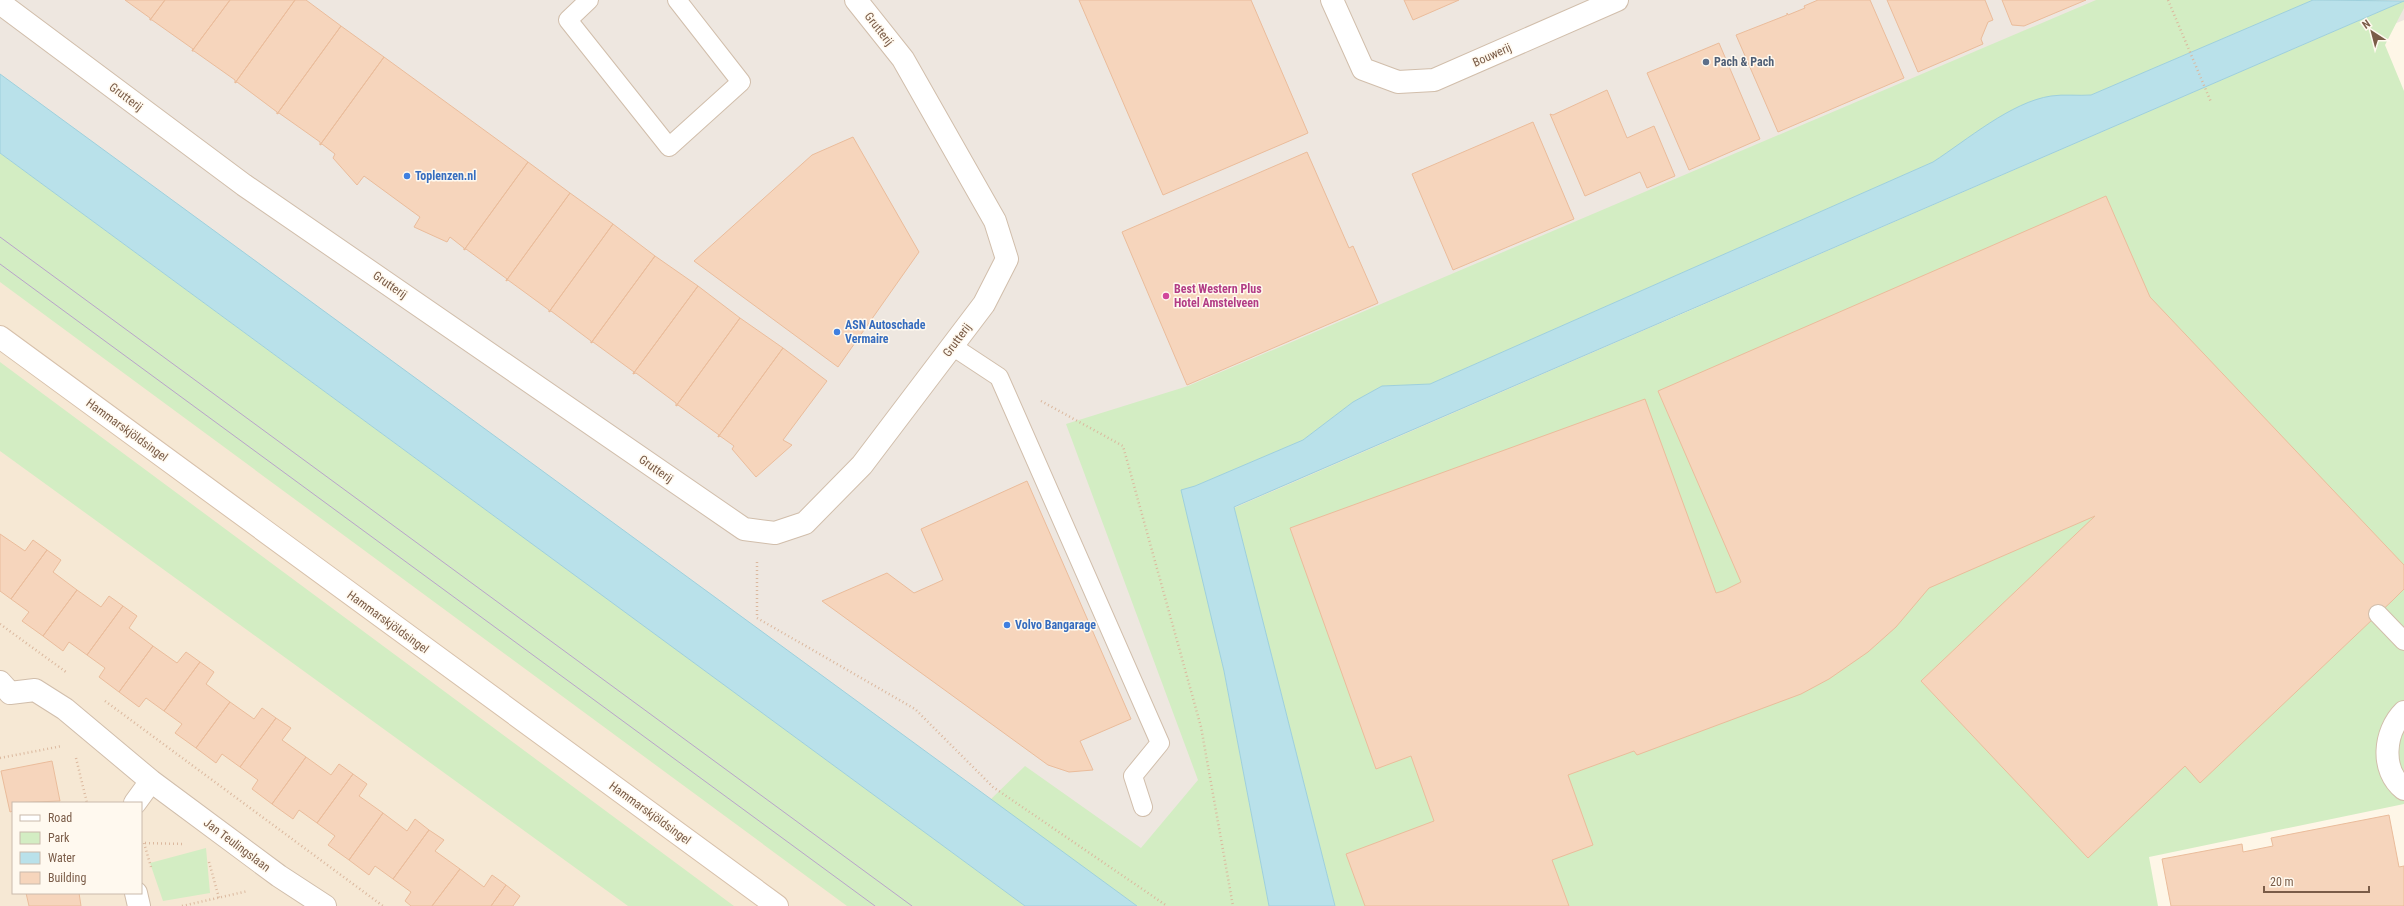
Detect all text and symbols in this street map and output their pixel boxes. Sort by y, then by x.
street label: Grutterij [862,10,896,48]
north arrow [2352,12,2392,52]
text: N [2360,17,2373,32]
street label: Bouwerij [1470,40,1514,70]
place label: Pach & Pach [1714,55,1774,69]
marker: Pach & Pach [1701,57,1711,67]
street label: Grutterij [106,80,146,114]
place label: Toplenzen.nl [415,169,476,183]
marker: Toplenzen.nl [402,171,412,181]
street label: Grutterij [370,268,410,302]
place label: Best Western Plus Hotel Amstelveen [1174,282,1262,310]
marker: Best Western Plus Hotel Amstelveen [1161,291,1171,301]
place label: ASN Autoschade Vermaire [845,318,926,346]
street label: Grutterij [940,320,974,360]
marker: ASN Autoschade Vermaire [832,327,842,337]
street label: Hammarskjöldsingel [84,396,170,464]
street label: Grutterij [636,452,676,486]
street label: Hammarskjöldsingel [345,588,431,656]
place label: Volvo Bangarage [1015,618,1096,632]
marker: Volvo Bangarage [1002,620,1012,630]
street label: Hammarskjöldsingel [607,779,693,847]
legend [12,802,142,894]
text: Road [48,811,72,825]
street label: Jan Teulingslaan [201,815,273,875]
text: Park [48,831,70,845]
text: Water [48,851,76,865]
scale bar [2264,868,2369,894]
text: Building [48,871,86,885]
text: 20 m [2270,875,2294,889]

